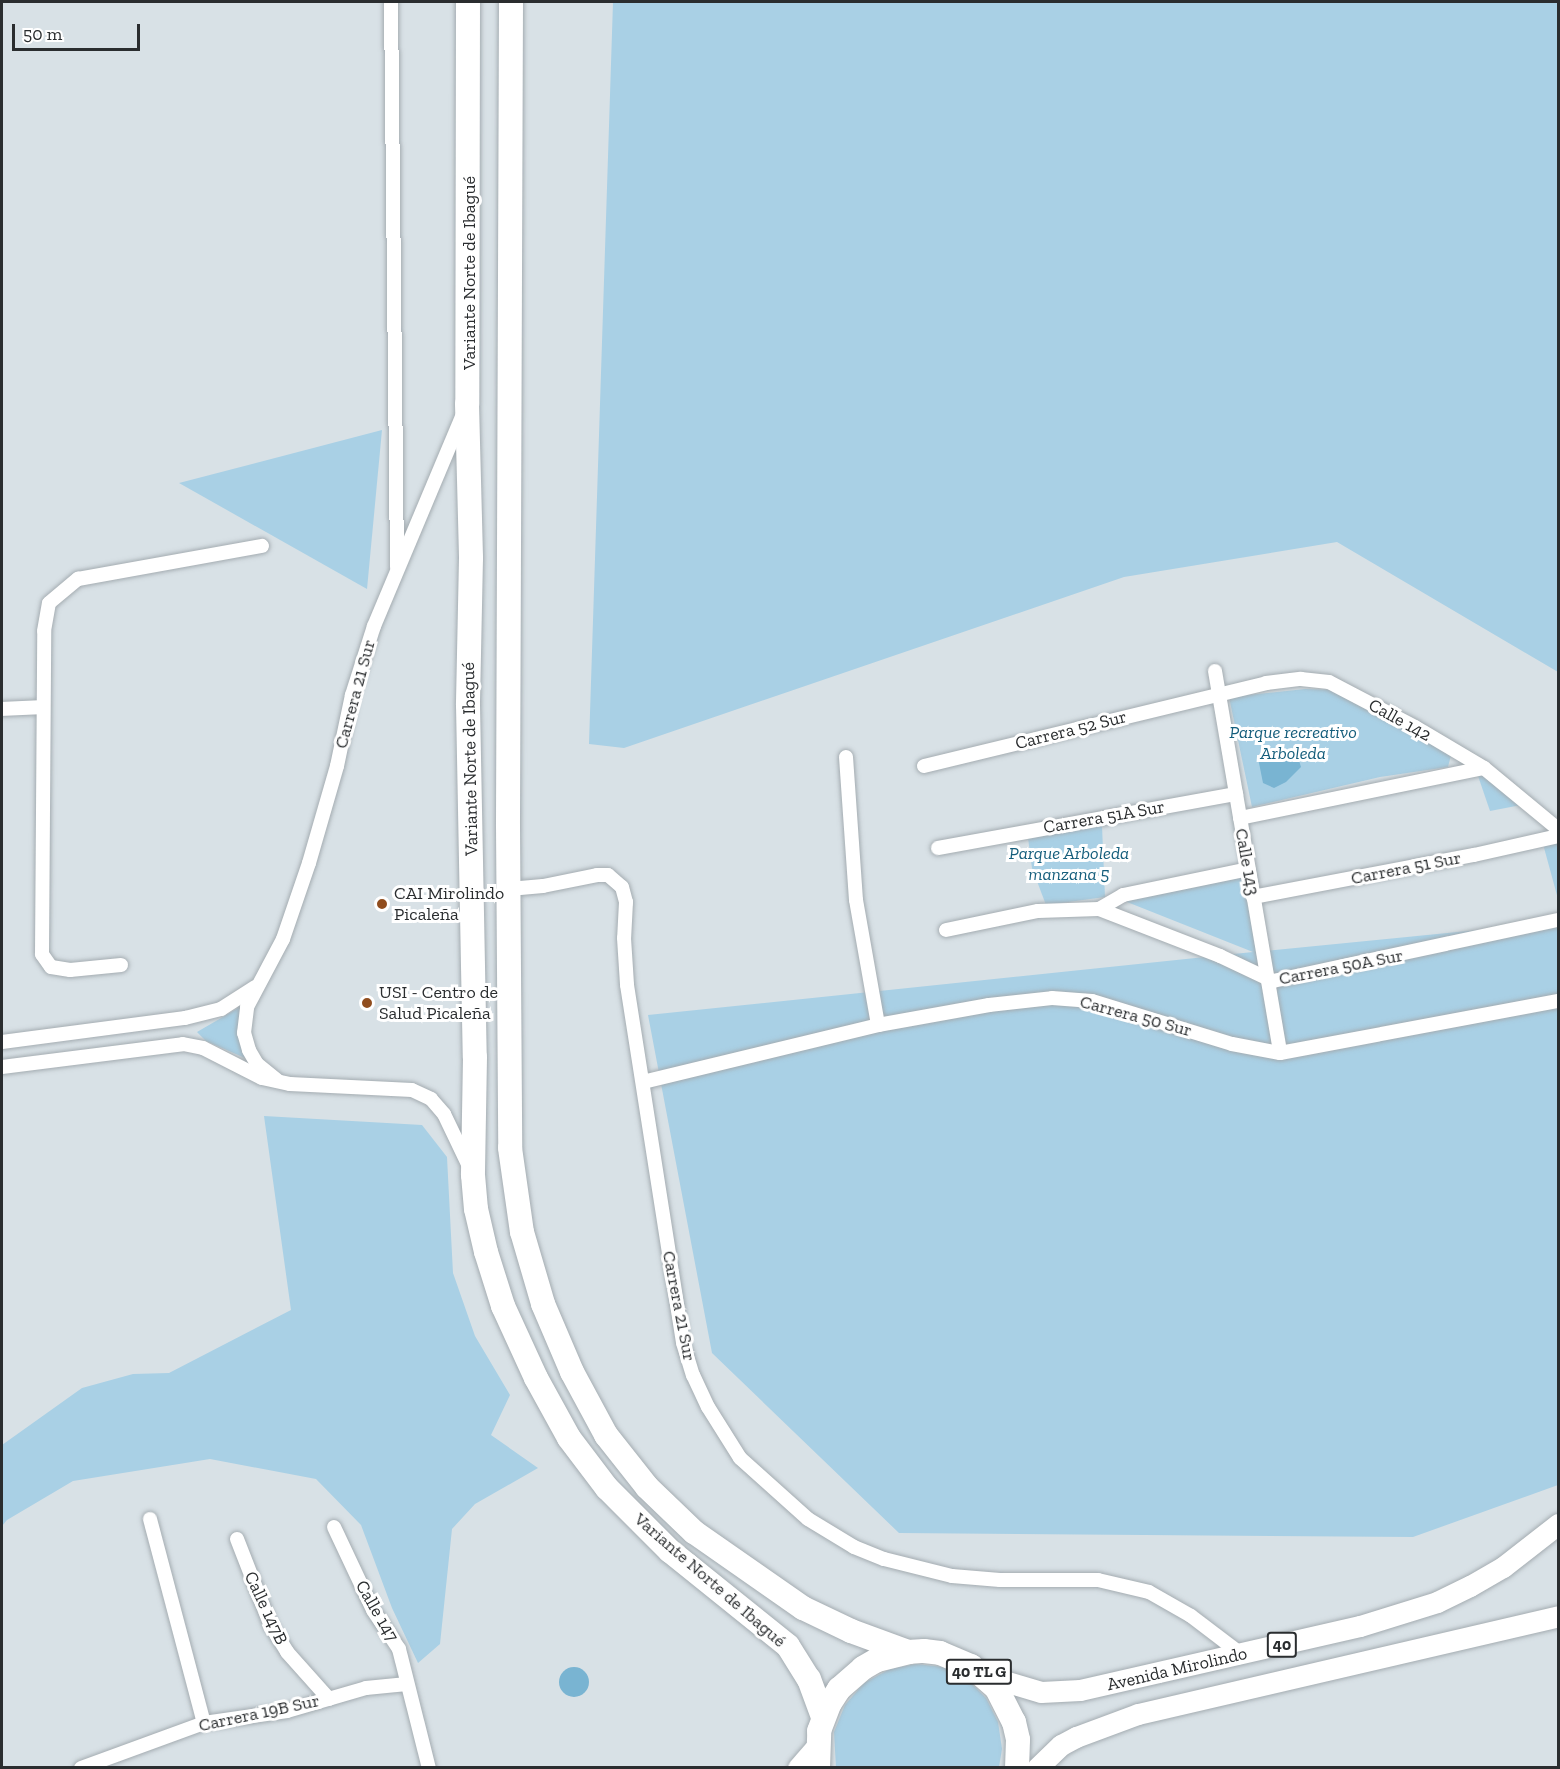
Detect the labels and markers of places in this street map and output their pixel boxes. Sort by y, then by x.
place label: CAI Mirolindo Picaleña [394,883,504,926]
marker: CAI Mirolindo Picaleña [375,897,389,911]
place label: USI - Centro de Salud Picaleña [379,982,498,1024]
marker: USI - Centro de Salud Picaleña [360,996,374,1010]

